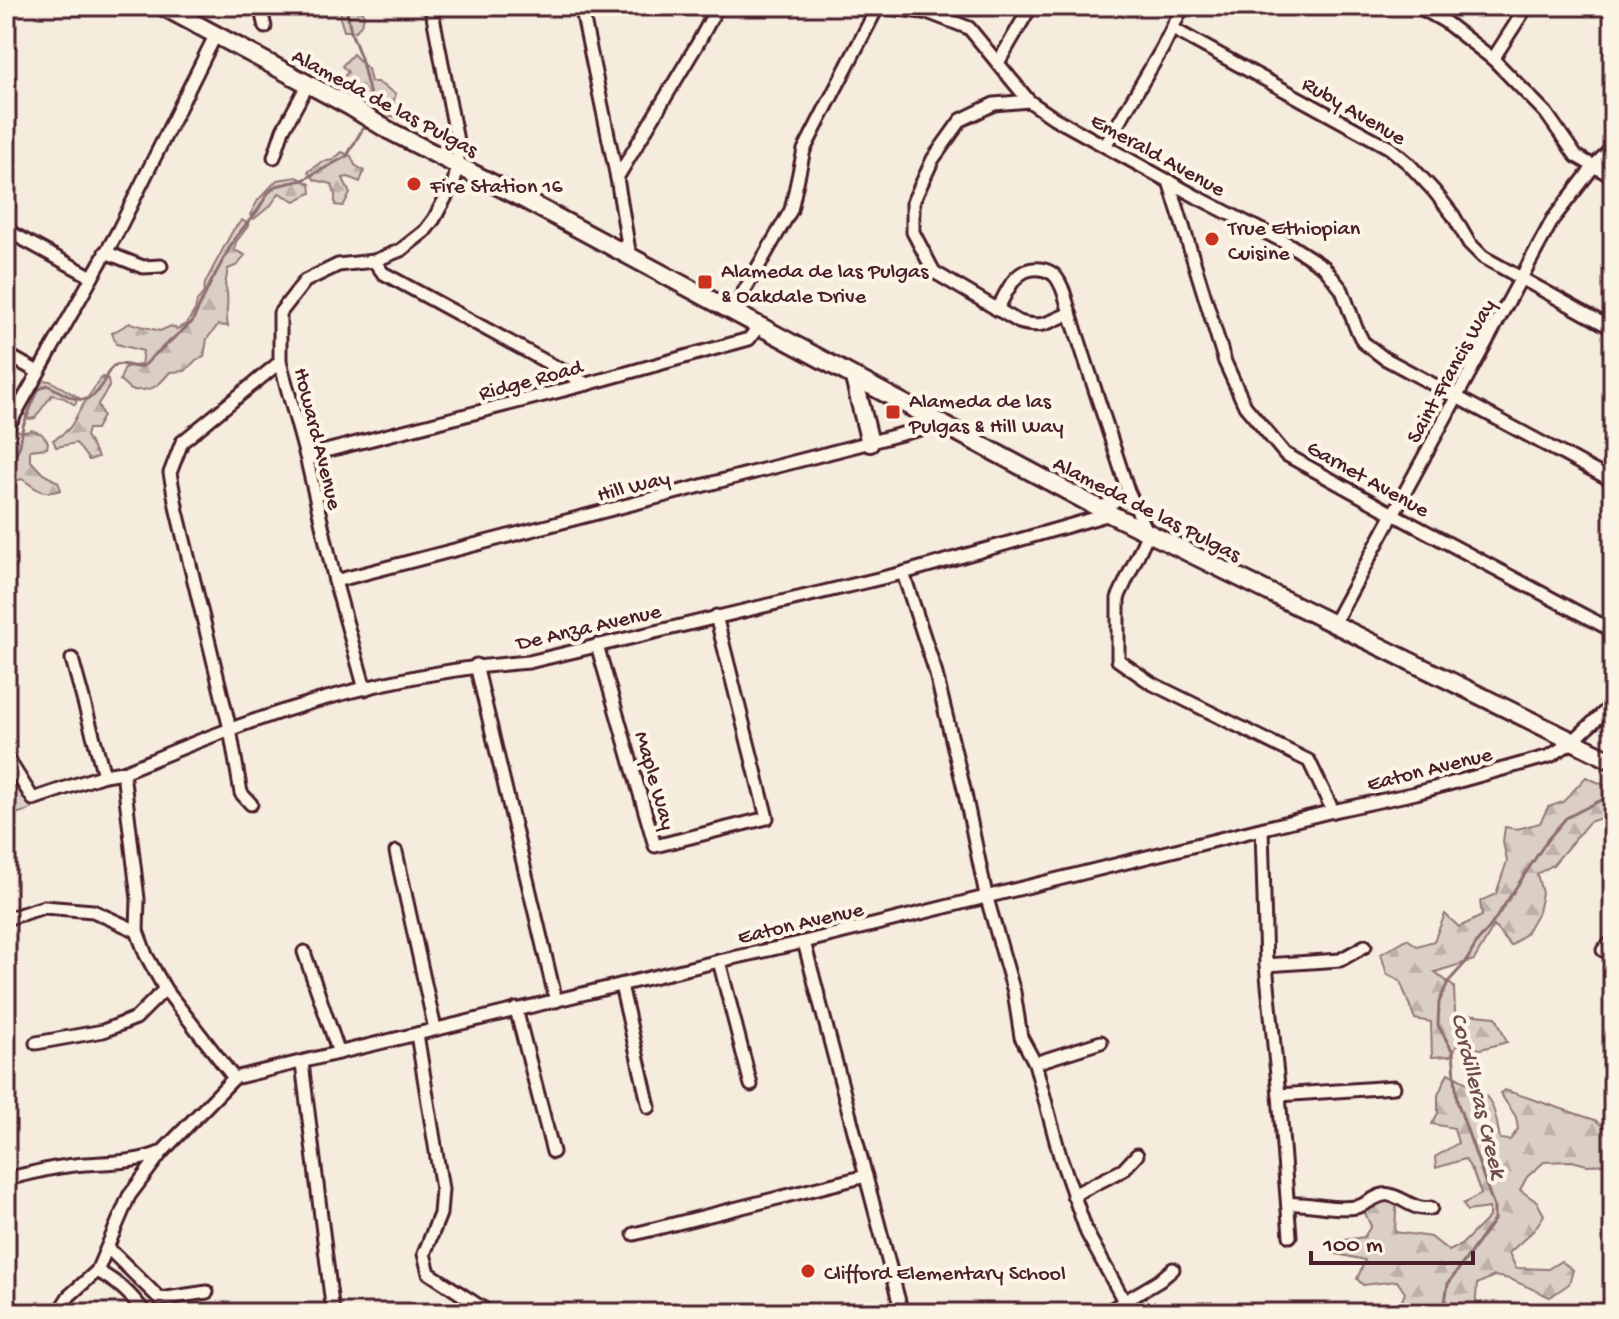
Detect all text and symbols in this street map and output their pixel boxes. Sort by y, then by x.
street label: Alameda de las Pulgas [287,44,483,165]
street label: Ruby Avenue [1296,72,1410,153]
street label: Emerald Avenue [1085,109,1229,204]
marker: Fire Station 16 [405,175,423,193]
place label: Fire Station 16 [429,175,564,201]
place label: True Ethiopian Cuisine [1226,217,1361,268]
marker: True Ethiopian Cuisine [1203,230,1221,248]
place label: Alameda de las Pulgas & Oakdale Drive [721,260,929,311]
marker: Alameda de las Pulgas & Oakdale Drive [696,273,714,291]
street label: Saint Francis Way [1402,295,1503,449]
street label: Ridge Road [476,355,588,408]
street label: Howard Avenue [286,365,346,513]
place label: Alameda de las Pulgas & Hill Way [908,390,1064,441]
marker: Alameda de las Pulgas & Hill Way [884,403,902,421]
street label: Garnet Avenue [1301,436,1433,525]
street label: Alameda de las Pulgas [1048,452,1245,570]
street label: Hill Way [595,466,673,509]
street label: De Anza Avenue [512,599,664,659]
street label: Maple Way [627,729,680,834]
street label: Eaton Avenue [1365,743,1496,799]
street label: Eaton Avenue [736,898,867,952]
water label: Cordilleras Creek [1442,1010,1512,1184]
scale bar [1311,1215,1473,1265]
text: 100 m [1322,1232,1383,1261]
marker: Clifford Elementary School [799,1262,817,1280]
place label: Clifford Elementary School [824,1262,1066,1288]

